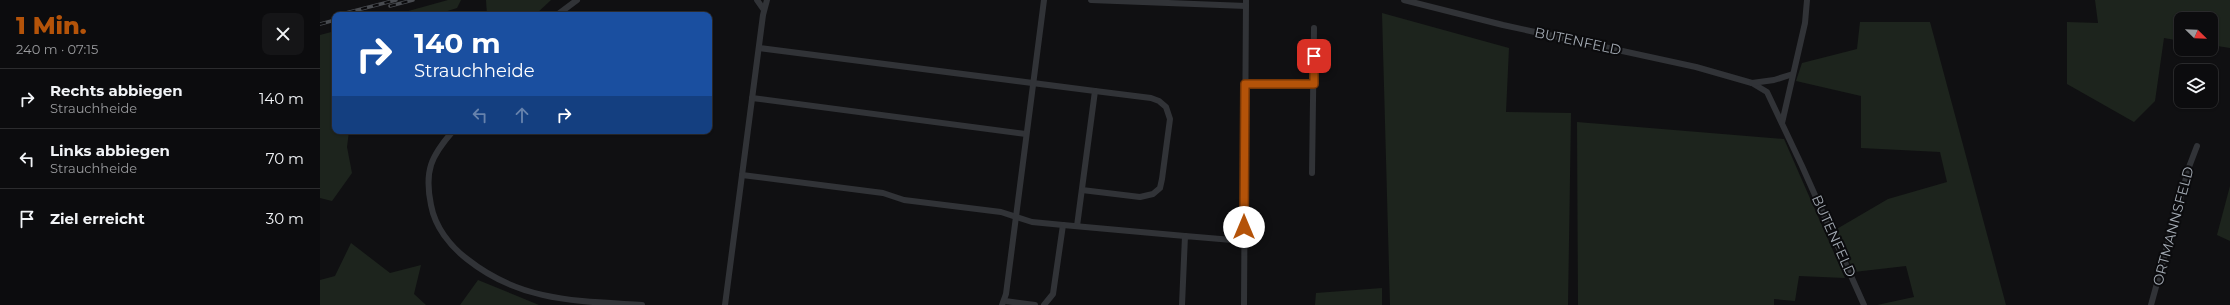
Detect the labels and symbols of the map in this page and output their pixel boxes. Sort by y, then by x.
north arrow [2174,12,2218,56]
street label: BUTENFELD [1533,23,1623,59]
pin [1297,39,1331,73]
street label: ORTMANNSFELD [2148,164,2198,288]
street label: BUTENFELD [1808,192,1860,280]
position arrow [1223,206,1265,248]

